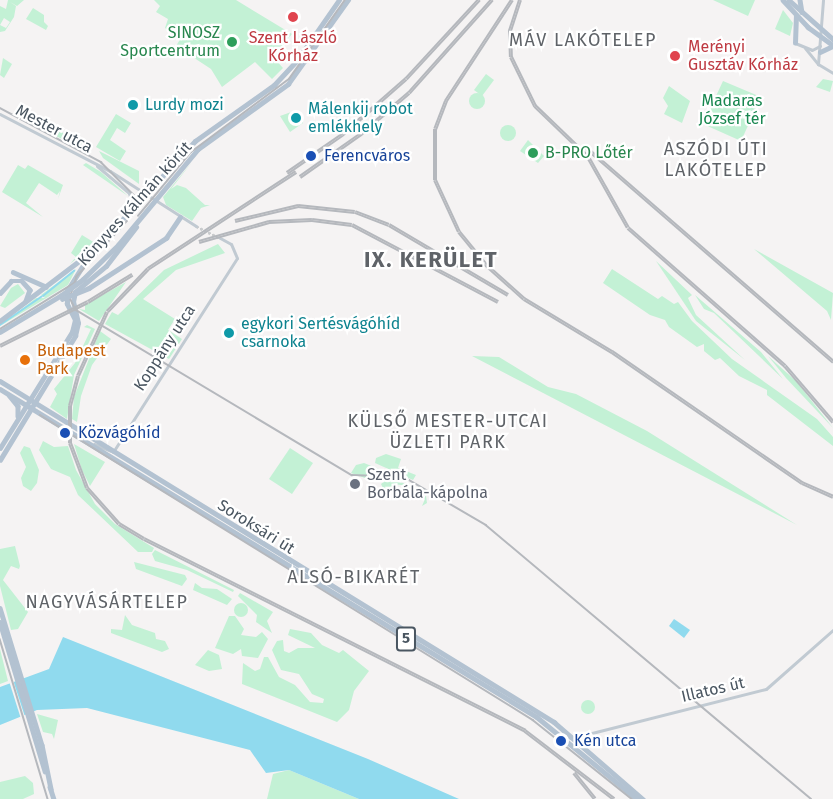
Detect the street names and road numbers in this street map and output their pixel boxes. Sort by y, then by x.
street label: Mester utca [12,101,96,157]
street label: Könyves Kálmán körút [74,138,196,270]
street label: Koppány utca [130,301,200,395]
street label: Soroksári út [214,496,298,558]
road number: 5 [396,627,416,651]
street label: Illatos út [679,673,747,707]

